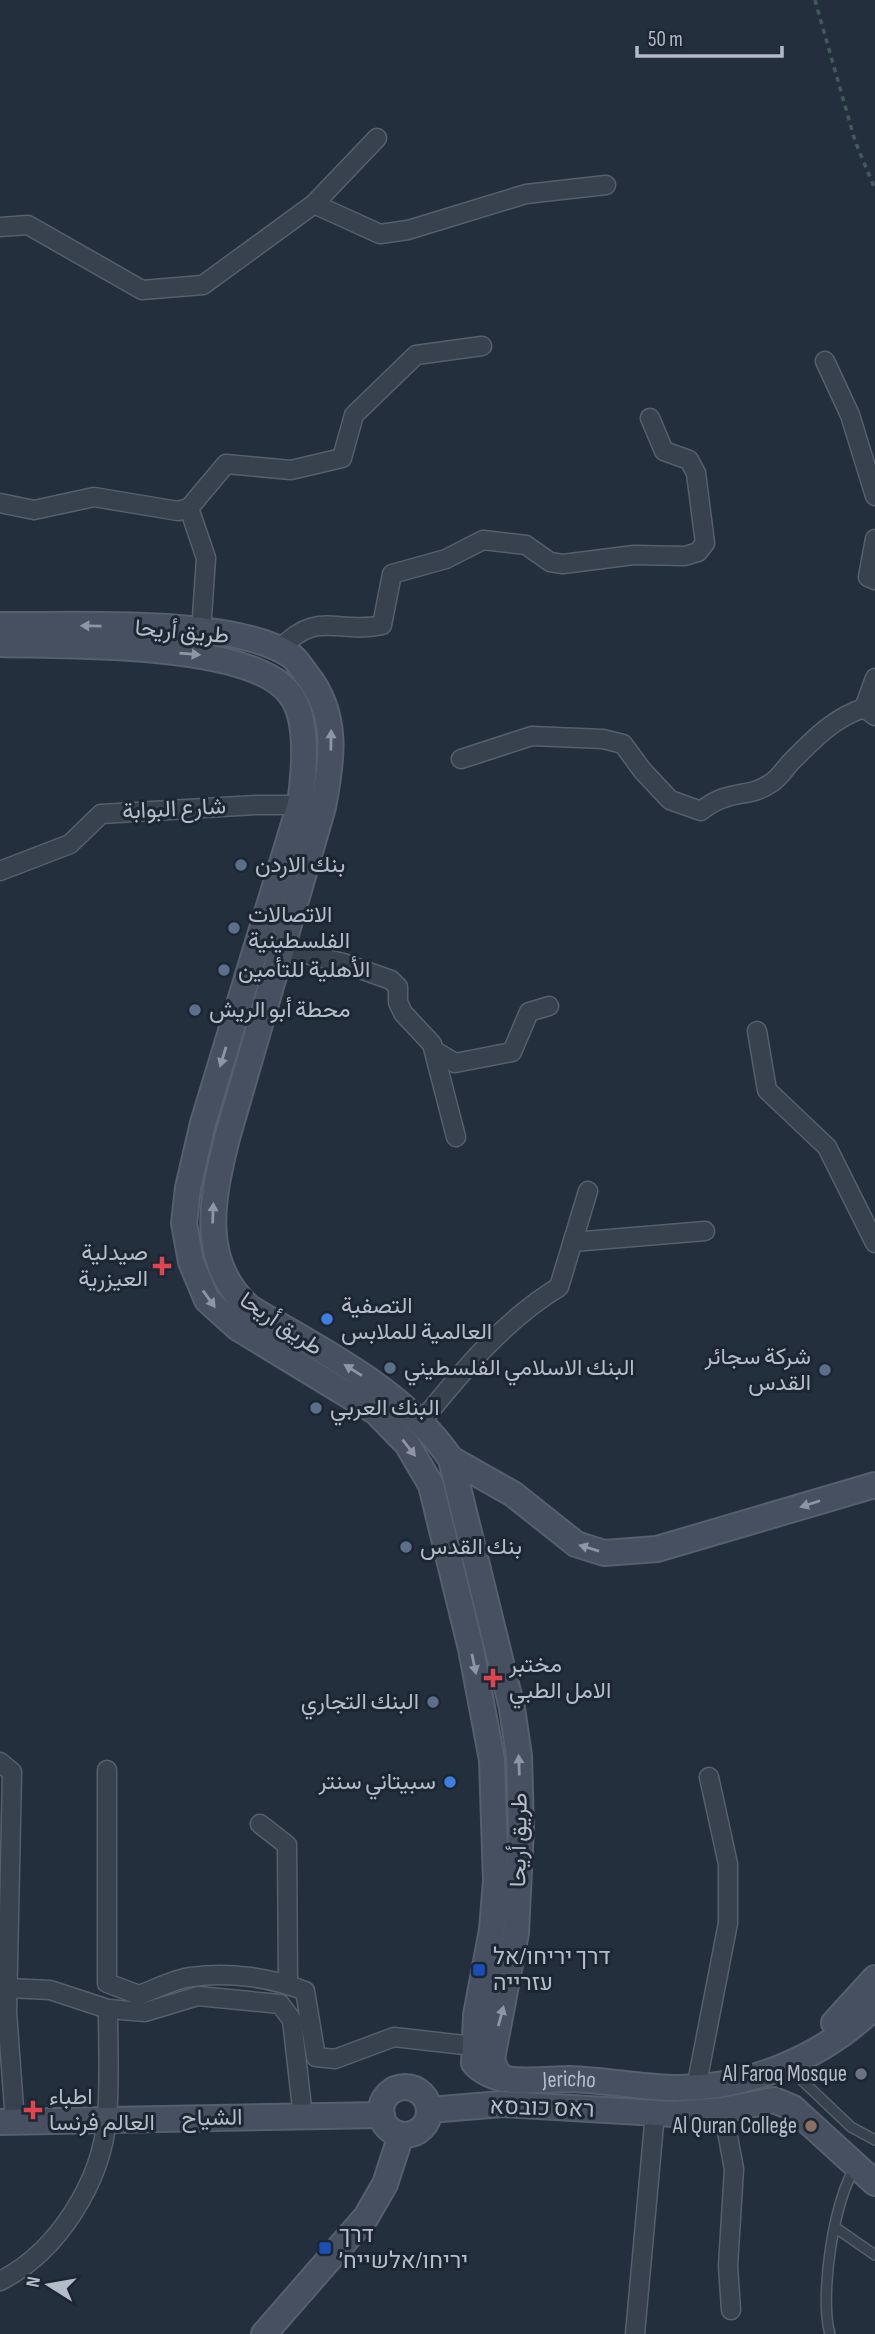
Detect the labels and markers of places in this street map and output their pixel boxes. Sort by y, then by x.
place label: بنك الاردن [255,851,345,879]
marker: بنك الاردن [233,857,249,873]
place label: الاتصالات الفلسطينية [248,901,350,955]
marker: الاتصالات الفلسطينية [226,920,242,936]
place label: الأهلية للتأمين [238,956,370,984]
marker: الأهلية للتأمين [216,962,232,978]
place label: محطة أبو الريش [209,996,351,1024]
marker: محطة أبو الريش [187,1002,203,1018]
place label: صيدلية العيزرية [78,1239,148,1293]
marker: صيدلية العيزرية [154,1258,170,1274]
place label: التصفية العالمية للملابس [341,1292,492,1346]
marker: التصفية العالمية للملابس [319,1311,335,1327]
place label: شركة سجائر القدس [704,1343,811,1397]
place label: البنك الاسلامي الفلسطيني [404,1354,635,1386]
marker: البنك الاسلامي الفلسطيني [382,1360,398,1376]
marker: شركة سجائر القدس [817,1362,833,1378]
place label: البنك العربي [330,1394,440,1426]
marker: البنك العربي [308,1400,324,1416]
place label: بنك القدس [420,1533,522,1561]
marker: بنك القدس [398,1539,414,1555]
place label: مختبر الامل الطبي [508,1651,611,1709]
marker: مختبر الامل الطبي [483,1668,503,1688]
place label: البنك التجاري [301,1688,419,1720]
marker: البنك التجاري [425,1694,441,1710]
place label: سبيتاني سنتر [318,1768,436,1800]
marker: سبيتاني سنتر [442,1774,458,1790]
place label: דרך יריחו/אל עזרייה [493,1943,611,1997]
marker: דרך יריחו/אל עזרייה [471,1962,487,1978]
place label: Al Faroq Mosque [722,2060,847,2088]
marker: Al Faroq Mosque [853,2066,869,2082]
place label: اطباء العالم فرنسا [49,2083,155,2137]
marker: اطباء العالم فرنسا [23,2100,43,2120]
place label: Al Quran College [672,2112,797,2140]
marker: Al Quran College [803,2118,819,2134]
place label: דרך יריחו/אלשייח׳ [339,2221,468,2275]
marker: דרך יריחו/אלשייח׳ [317,2240,333,2256]

